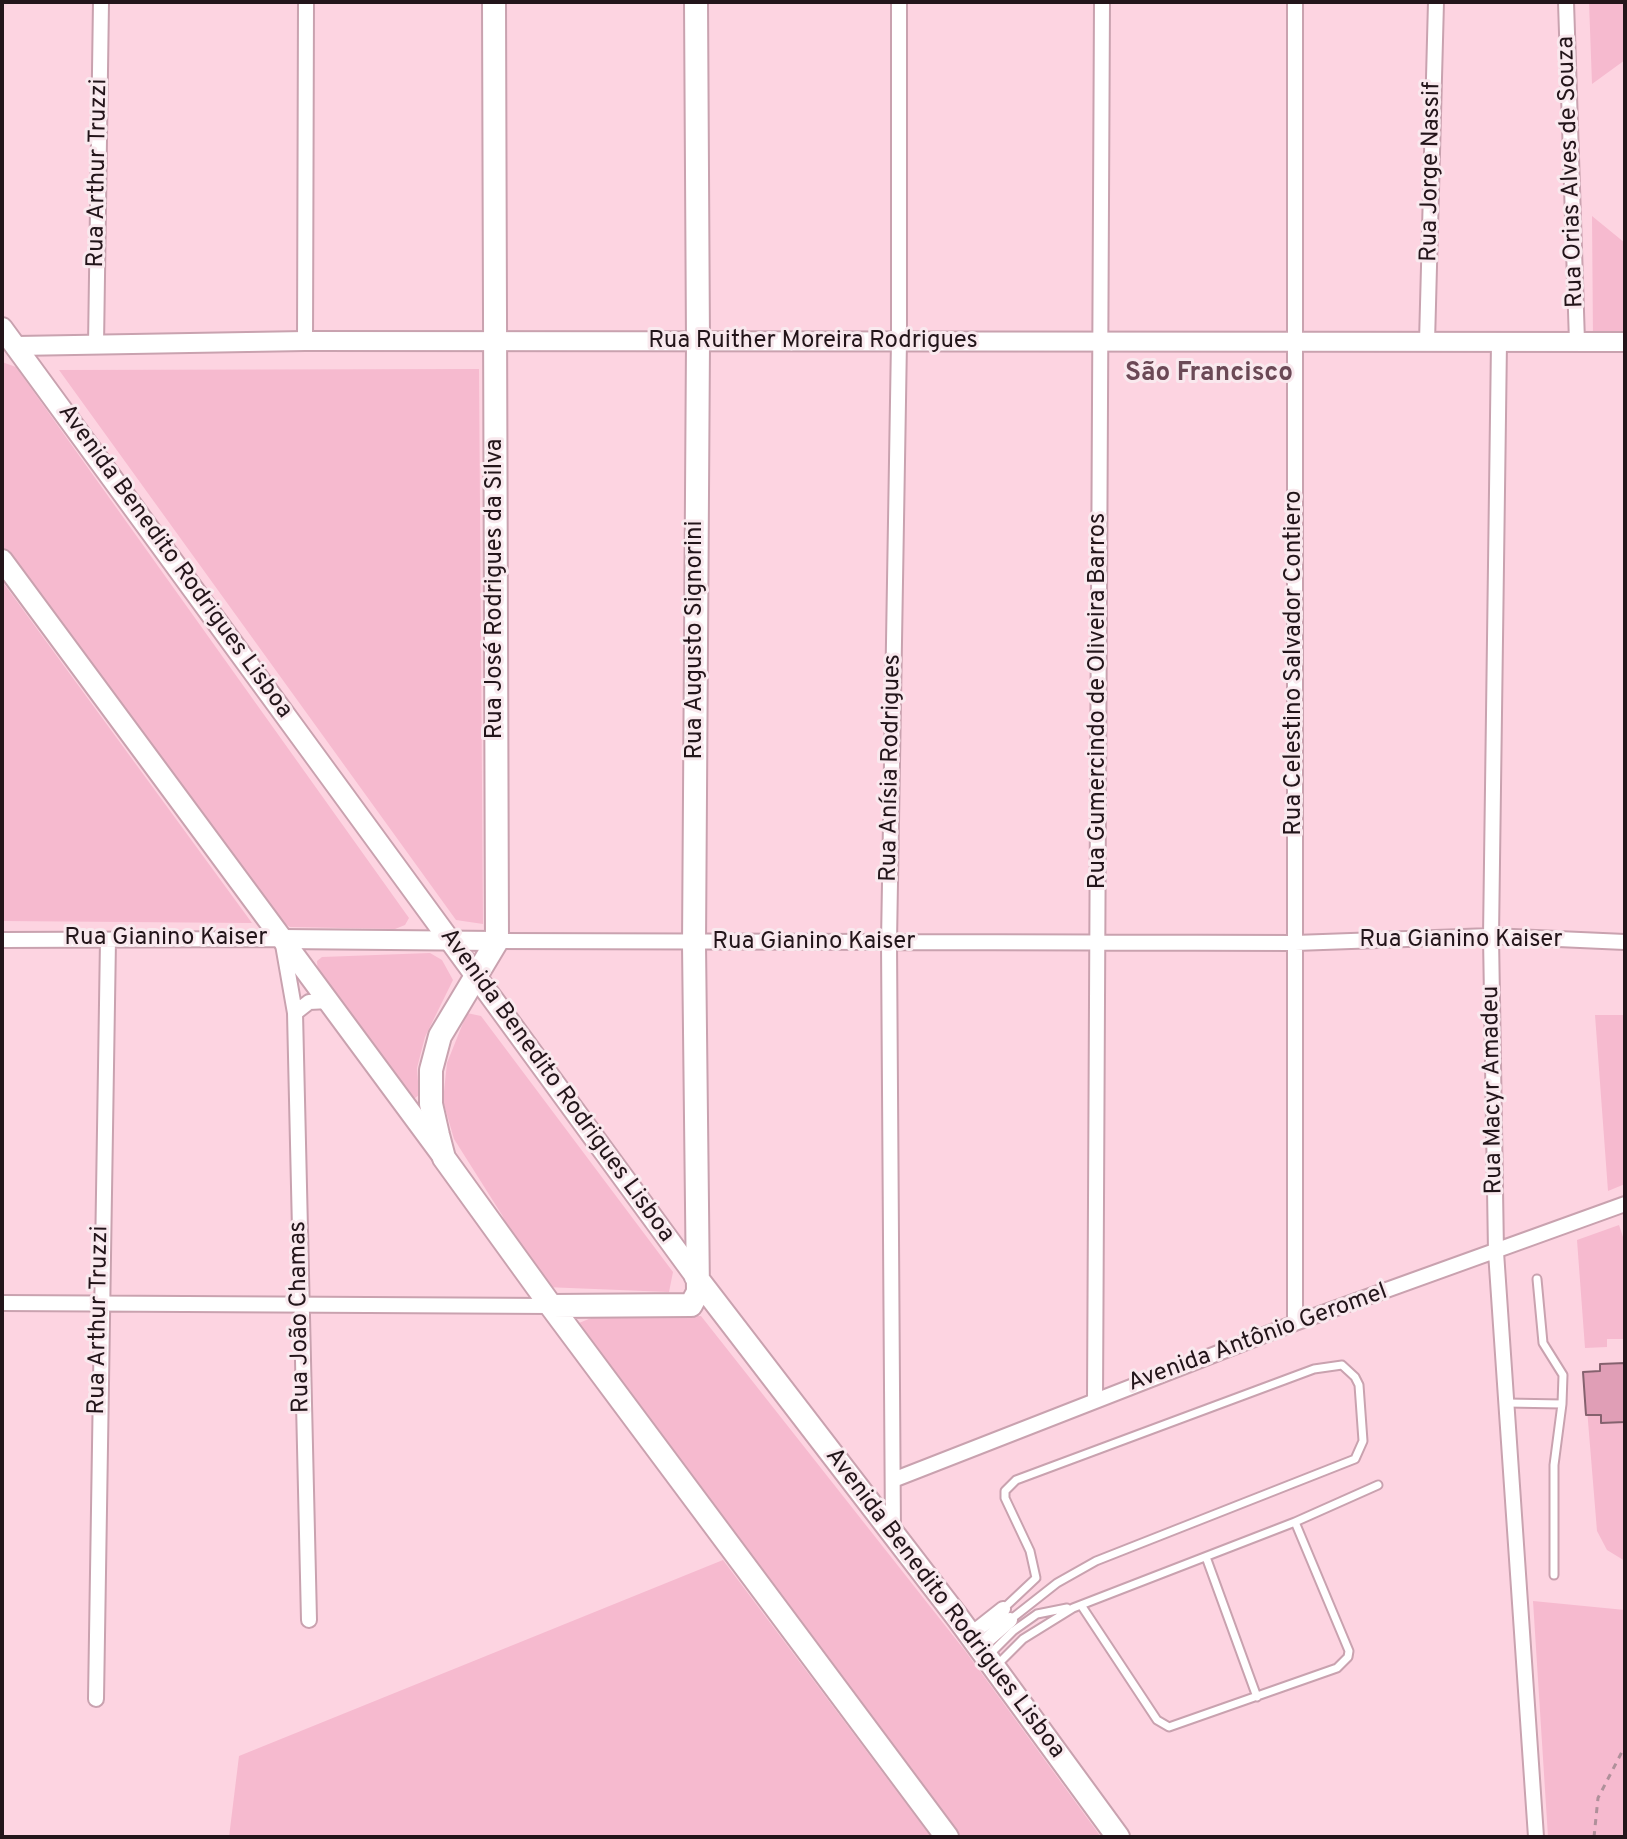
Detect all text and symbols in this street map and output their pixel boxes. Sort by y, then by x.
street label: Rua Orias Alves de Souza [1553,36,1591,308]
street label: Rua Arthur Truzzi [83,78,115,268]
street label: Rua Jorge Nassif [1416,82,1448,262]
street label: Rua Ruither Moreira Rodrigues [648,328,978,356]
district label: São Francisco [1125,359,1293,391]
street label: Avenida Benedito Rodrigues Lisboa [50,399,298,725]
street label: Rua José Rodrigues da Silva [482,439,510,739]
street label: Rua Celestino Salvador Contiero [1281,490,1309,836]
street label: Rua Gumercindo de Oliveira Barros [1085,513,1113,889]
street label: Rua Augusto Signorini [682,520,710,760]
street label: Rua Anísia Rodrigues [876,654,908,882]
street label: Avenida Benedito Rodrigues Lisboa [432,923,680,1249]
street label: Rua Gianino Kaiser [64,925,268,953]
street label: Rua Gianino Kaiser [1359,927,1563,955]
street label: Rua Gianino Kaiser [712,929,916,957]
street label: Rua Macyr Amadeu [1478,985,1510,1195]
street label: Rua João Chamas [285,1221,317,1413]
street label: Rua Arthur Truzzi [84,1225,116,1415]
street label: Avenida Antônio Geromel [1124,1279,1392,1399]
street label: Avenida Benedito Rodrigues Lisboa [818,1443,1070,1765]

